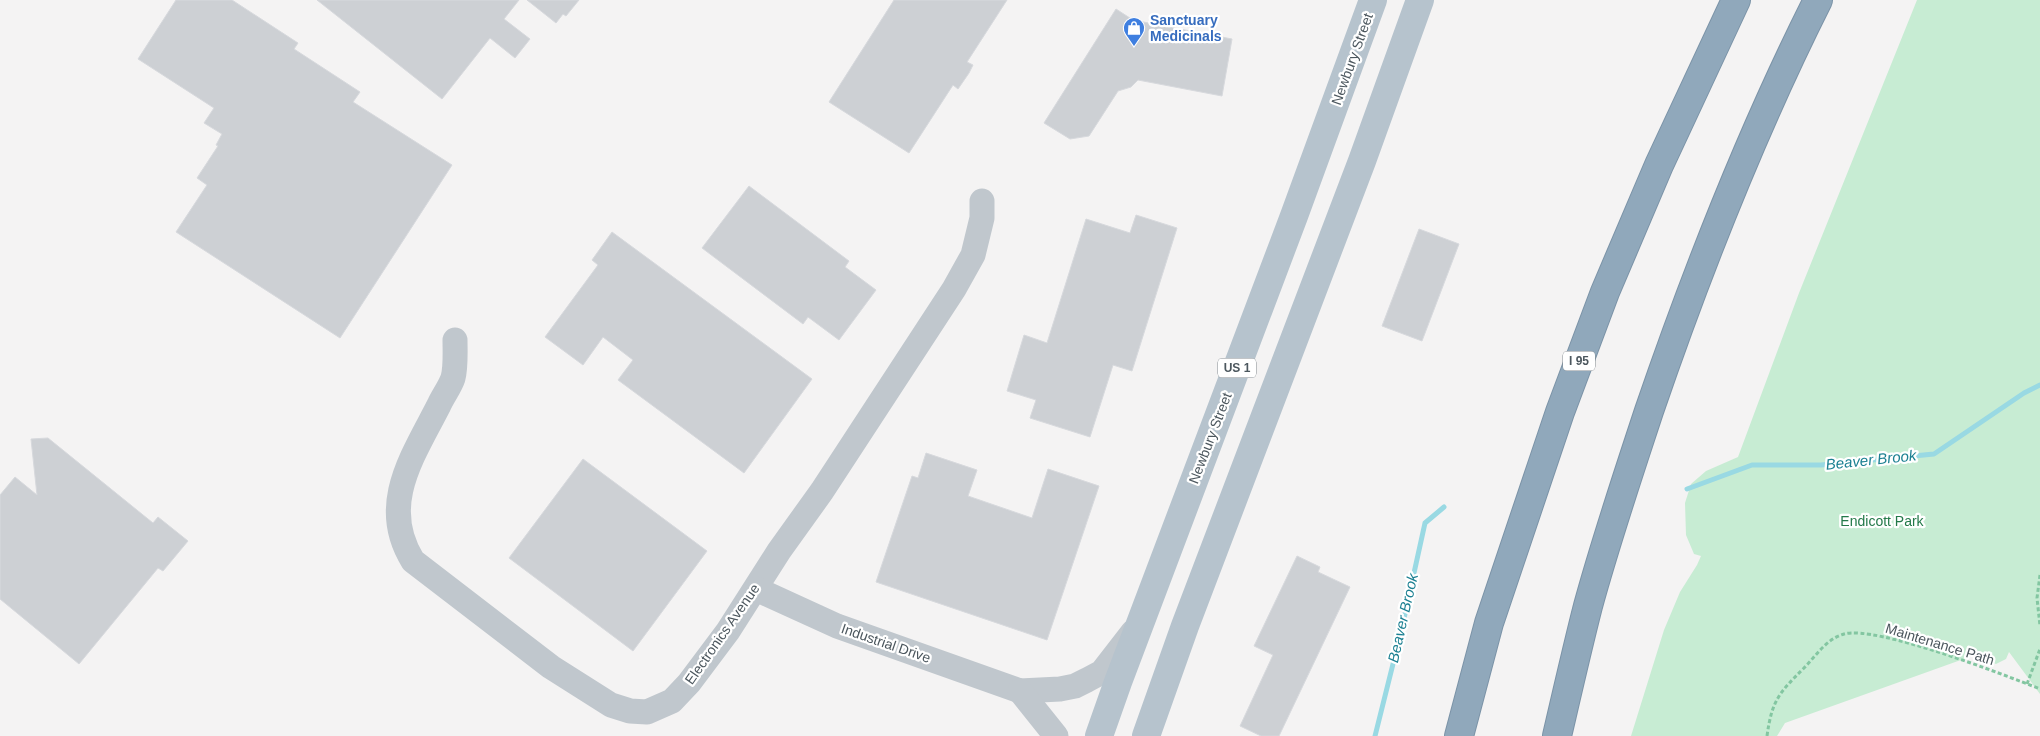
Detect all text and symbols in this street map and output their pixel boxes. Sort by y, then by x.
street label: Newbury Street [1328,11,1376,107]
place label: Sanctuary Medicinals [1150,12,1222,44]
shop icon: Sanctuary Medicinals [1122,16,1146,47]
road number: I 95 [1563,352,1595,371]
road number: US 1 [1218,358,1256,378]
street label: Newbury Street [1185,390,1235,486]
water label: Beaver Brook [1825,446,1919,473]
park label: Endicott Park [1840,513,1925,529]
water label: Beaver Brook [1384,570,1421,664]
street label: Electronics Avenue [681,581,763,687]
street label: Industrial Drive [839,620,933,666]
street label: Maintenance Path [1884,620,1996,668]

